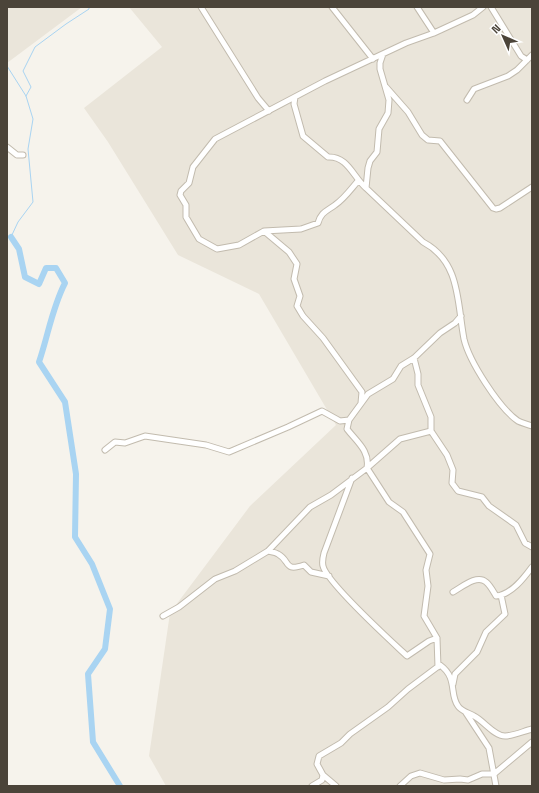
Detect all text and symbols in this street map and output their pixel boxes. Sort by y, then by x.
north arrow [483,16,523,56]
text: N [488,21,503,36]

